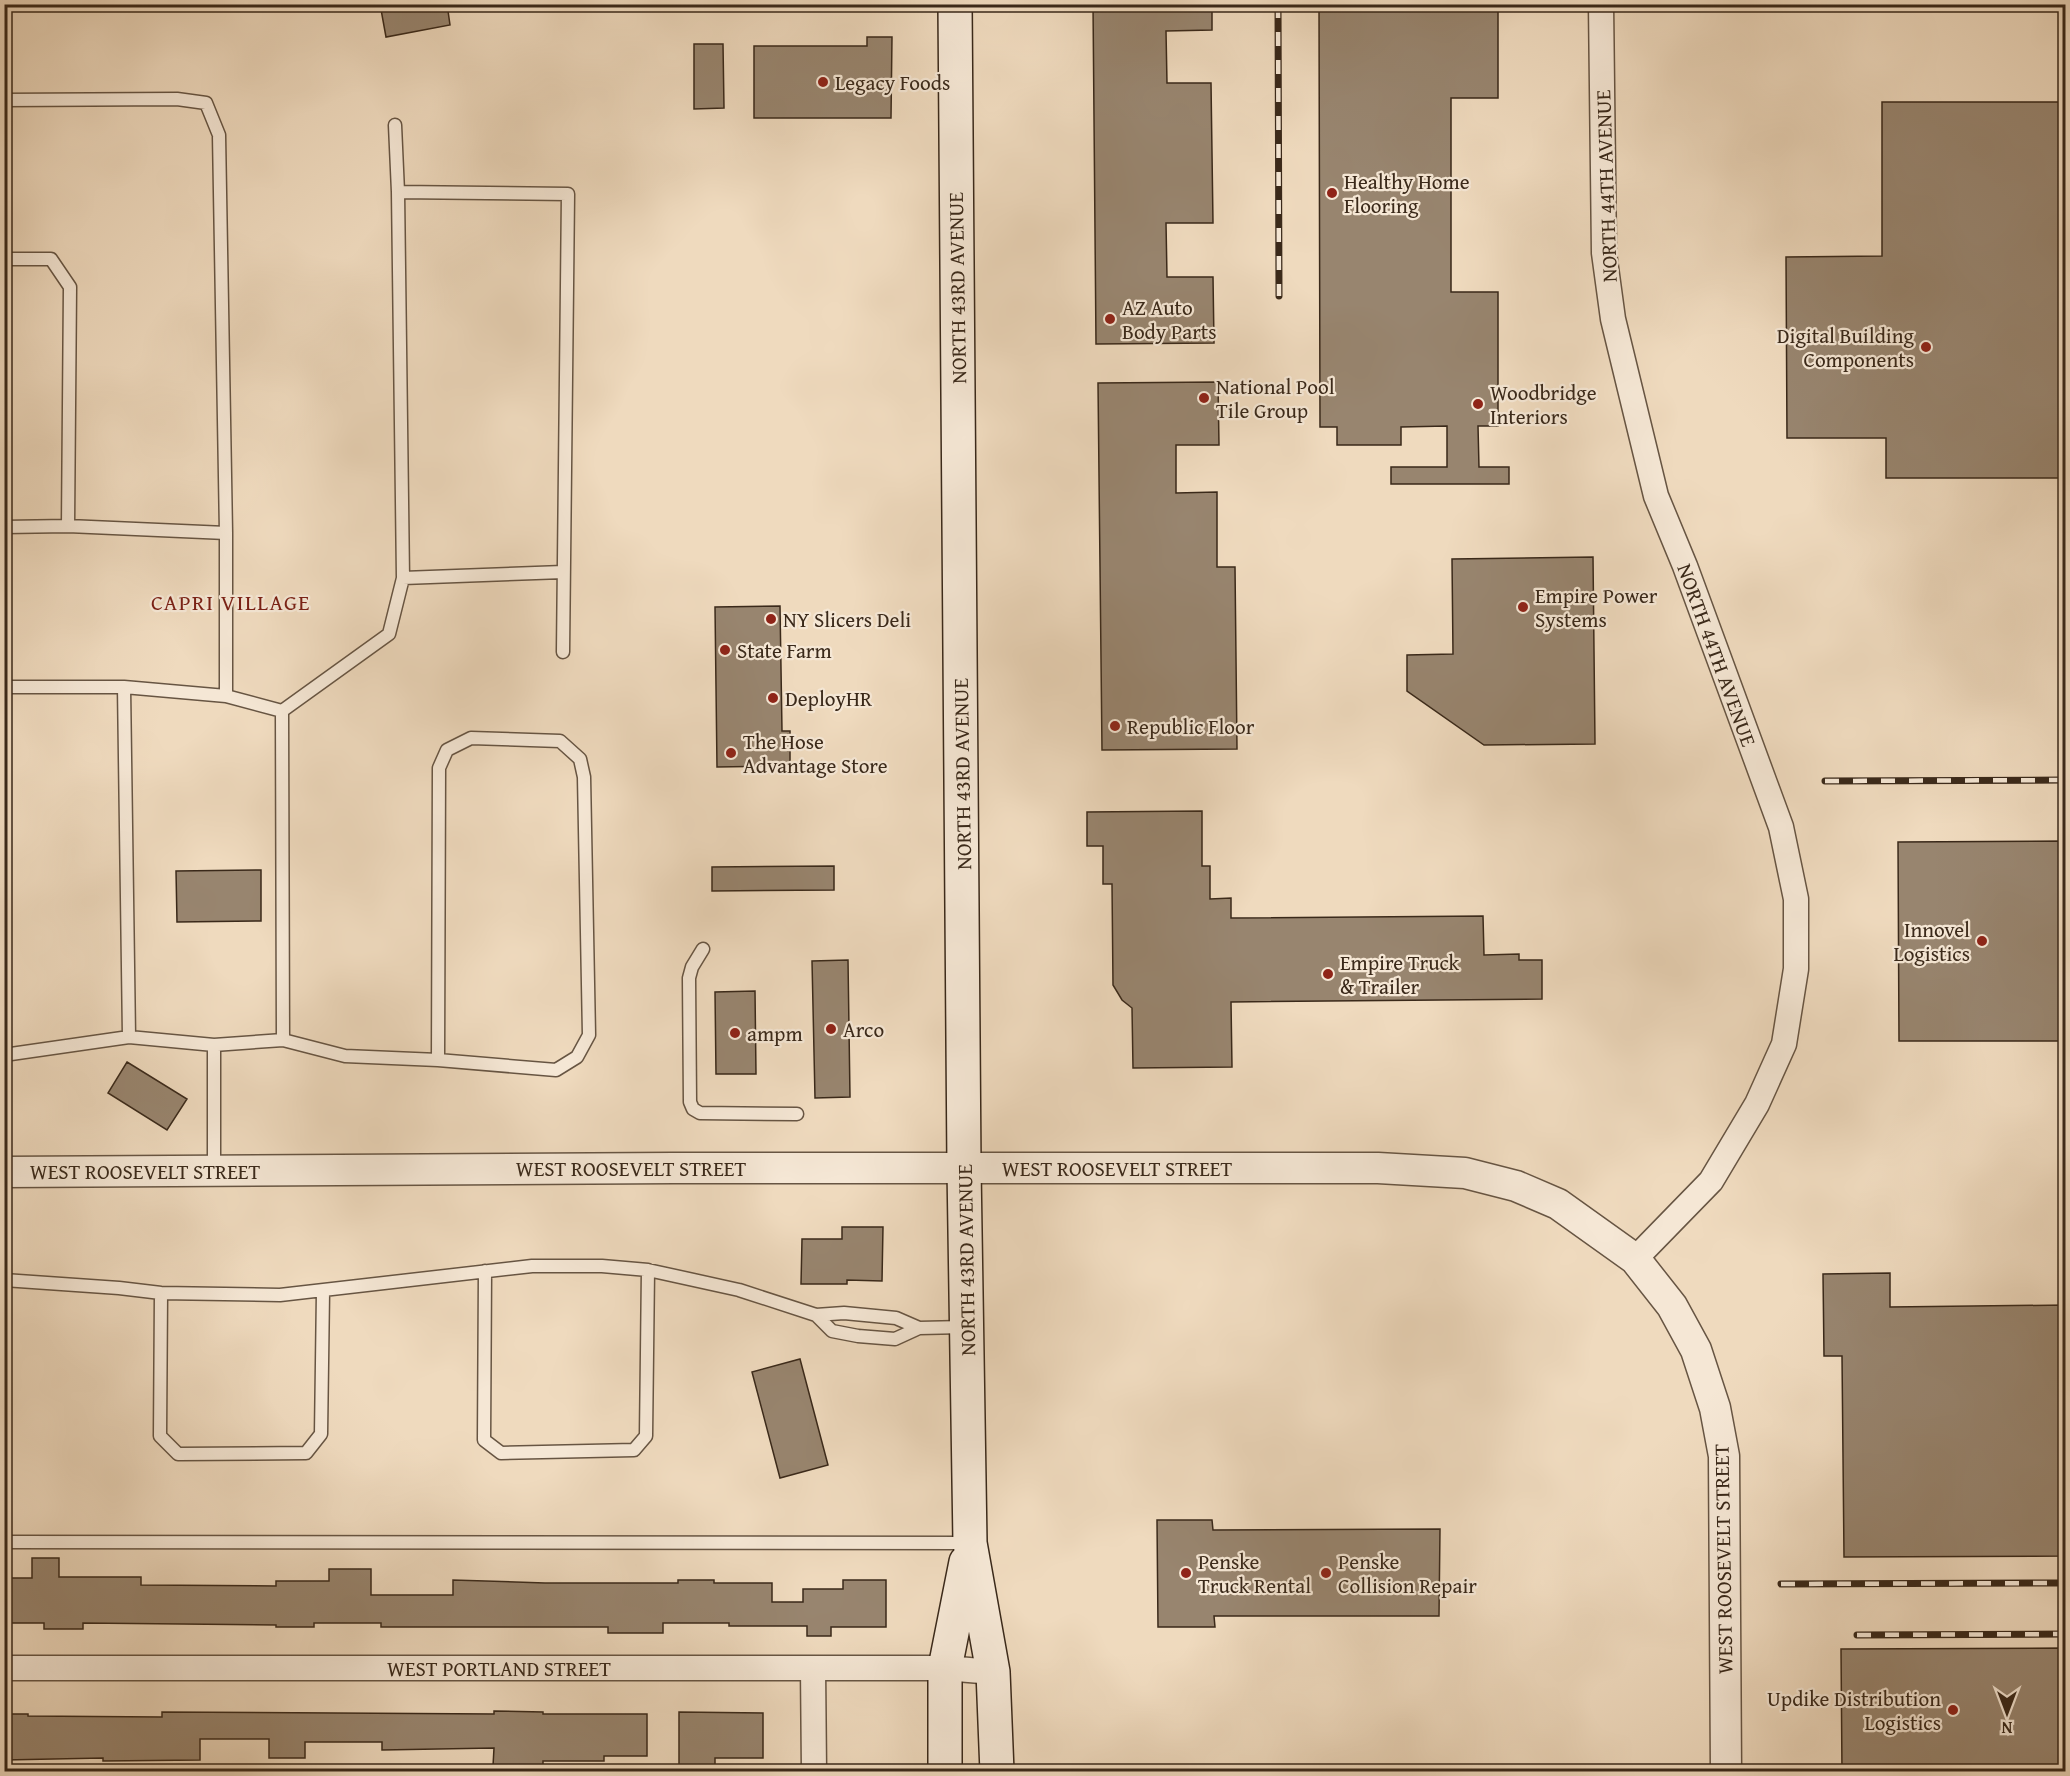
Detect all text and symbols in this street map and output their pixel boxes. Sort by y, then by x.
place label: Legacy Foods [835,67,950,98]
marker: Legacy Foods [816,75,830,89]
street label: NORTH 44TH AVENUE [1587,89,1625,283]
place label: Healthy Home Flooring [1344,166,1470,221]
marker: Healthy Home Flooring [1325,186,1339,200]
street label: NORTH 43RD AVENUE [940,191,974,384]
place label: AZ Auto Body Parts [1122,292,1217,347]
marker: AZ Auto Body Parts [1103,312,1117,326]
place label: Digital Building Components [1777,320,1915,375]
marker: Digital Building Components [1919,340,1933,354]
place label: National Pool Tile Group [1216,371,1335,426]
place label: Woodbridge Interiors [1490,377,1597,432]
marker: National Pool Tile Group [1197,391,1211,405]
marker: Woodbridge Interiors [1471,397,1485,411]
street label: NORTH 44TH AVENUE [1669,559,1765,751]
place label: Empire Power Systems [1535,580,1658,635]
district label: CAPRI VILLAGE [151,586,311,618]
marker: Empire Power Systems [1516,600,1530,614]
place label: NY Slicers Deli [783,604,911,635]
marker: NY Slicers Deli [764,612,778,626]
place label: State Farm [737,635,832,666]
marker: State Farm [718,643,732,657]
street label: NORTH 43RD AVENUE [945,677,979,870]
place label: DeployHR [785,683,873,714]
marker: DeployHR [766,691,780,705]
place label: Republic Floor [1127,711,1255,742]
marker: Republic Floor [1108,719,1122,733]
place label: The Hose Advantage Store [743,726,888,781]
marker: The Hose Advantage Store [724,746,738,760]
place label: Innovel Logistics [1893,914,1970,969]
marker: Innovel Logistics [1975,934,1989,948]
place label: Empire Truck & Trailer [1340,947,1460,1002]
marker: Empire Truck & Trailer [1321,967,1335,981]
place label: Arco [843,1014,884,1045]
place label: ampm [747,1018,803,1049]
marker: Arco [824,1022,838,1036]
marker: ampm [728,1026,742,1040]
street label: WEST ROOSEVELT STREET [516,1153,746,1184]
street label: WEST ROOSEVELT STREET [1002,1153,1232,1184]
street label: WEST ROOSEVELT STREET [30,1156,260,1187]
street label: NORTH 43RD AVENUE [949,1163,983,1356]
street label: WEST ROOSEVELT STREET [1705,1443,1741,1674]
place label: Penske Truck Rental [1198,1546,1311,1601]
place label: Penske Collision Repair [1338,1546,1477,1601]
marker: Penske Truck Rental [1179,1566,1193,1580]
marker: Penske Collision Repair [1319,1566,1333,1580]
street label: WEST PORTLAND STREET [387,1653,611,1684]
place label: Updike Distribution Logistics [1767,1683,1941,1738]
north arrow [1977,1683,2037,1743]
marker: Updike Distribution Logistics [1946,1703,1960,1717]
text: N [2001,1716,2012,1740]

